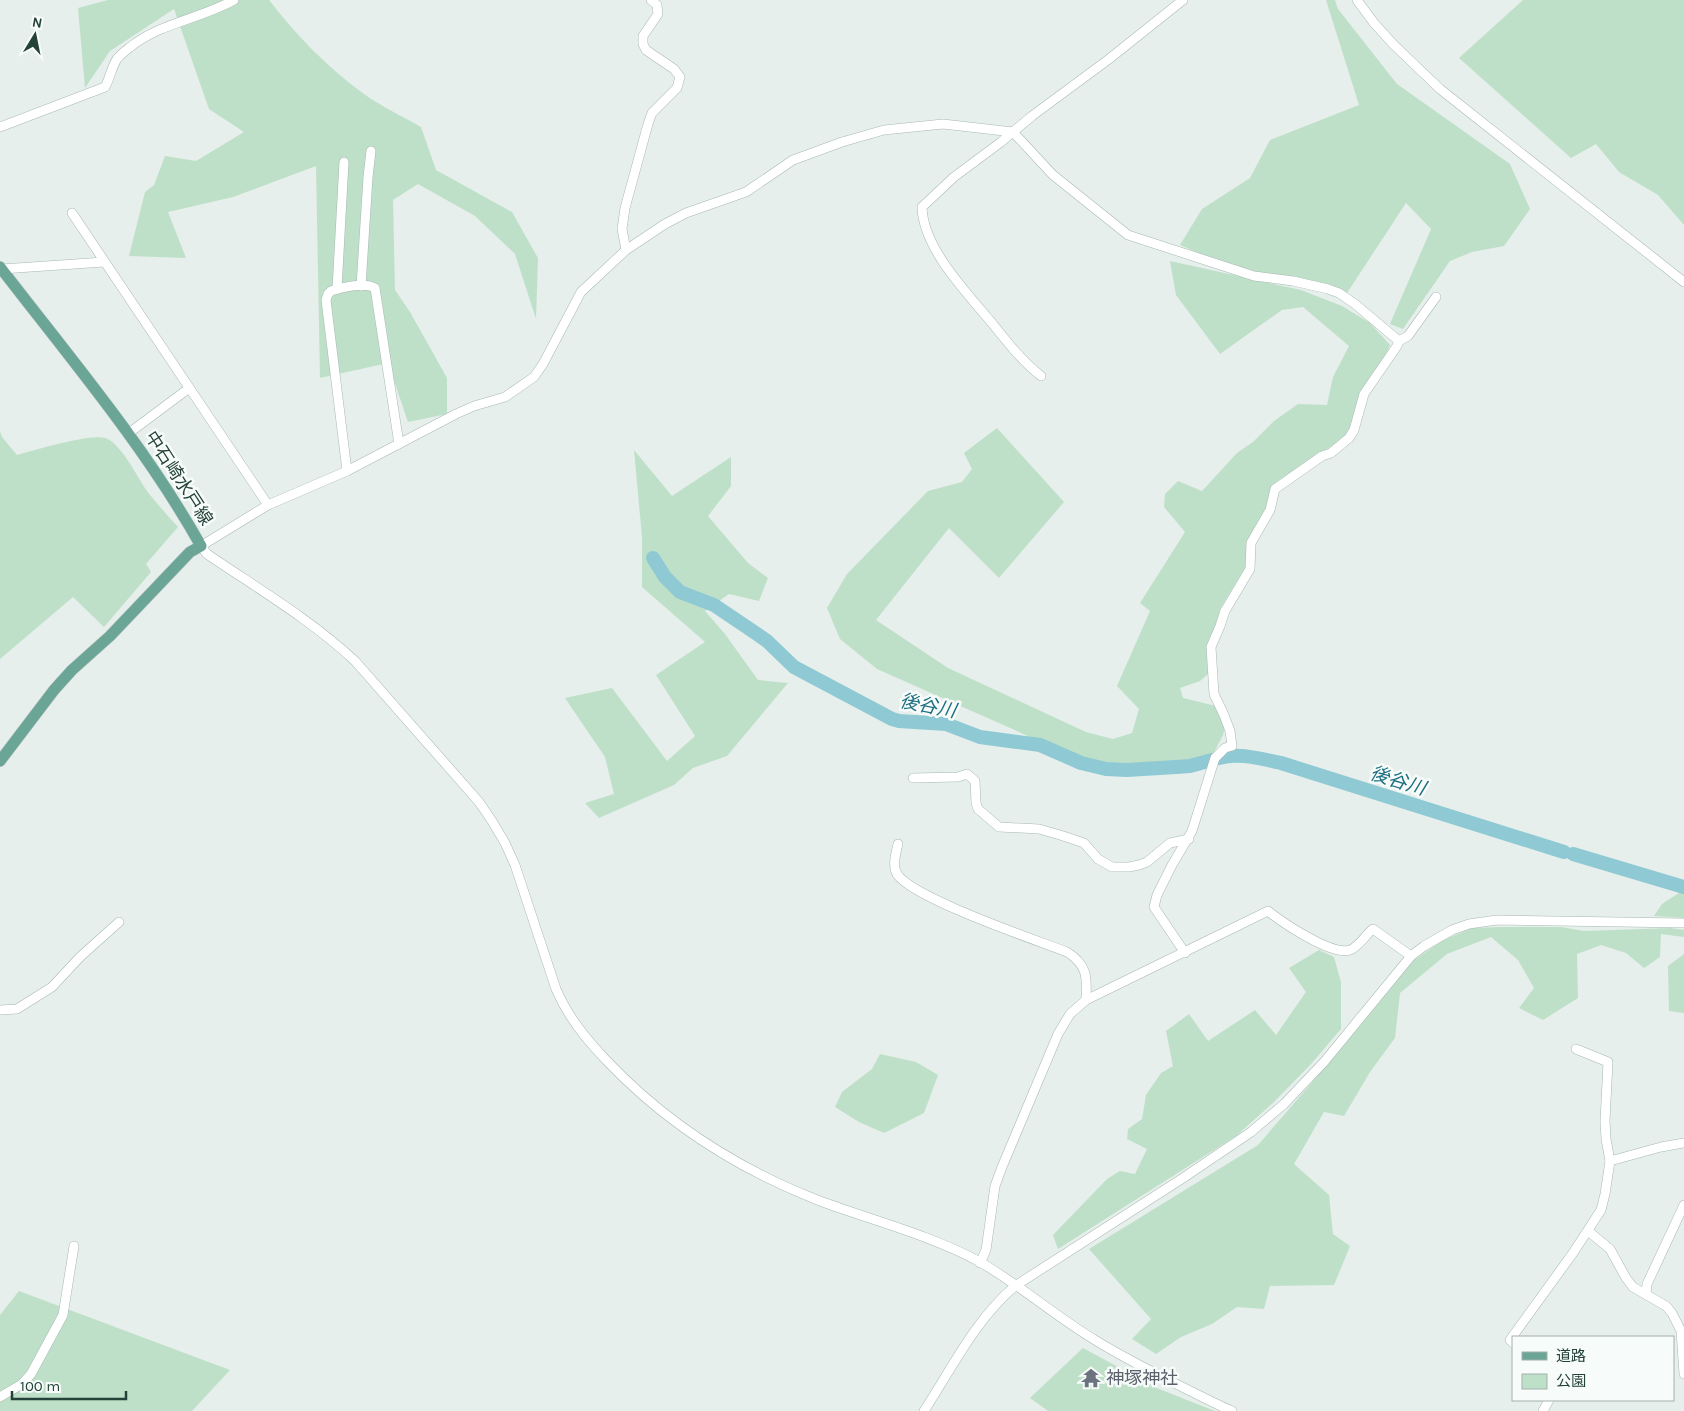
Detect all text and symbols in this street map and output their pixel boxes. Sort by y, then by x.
north arrow [10,10,60,60]
text: N [31,13,44,32]
street label: 中石崎水戸線 [140,427,218,529]
water label: 後谷川 [898,690,960,723]
water label: 後谷川 [1367,762,1430,800]
legend [1512,1336,1674,1401]
text: 道路 [1556,1347,1586,1365]
temple icon: 神塚神社 [1080,1367,1102,1389]
place label: 神塚神社 [1106,1367,1178,1389]
scale bar [12,1368,126,1400]
text: 公園 [1556,1372,1586,1390]
text: 100 m [20,1377,60,1395]

